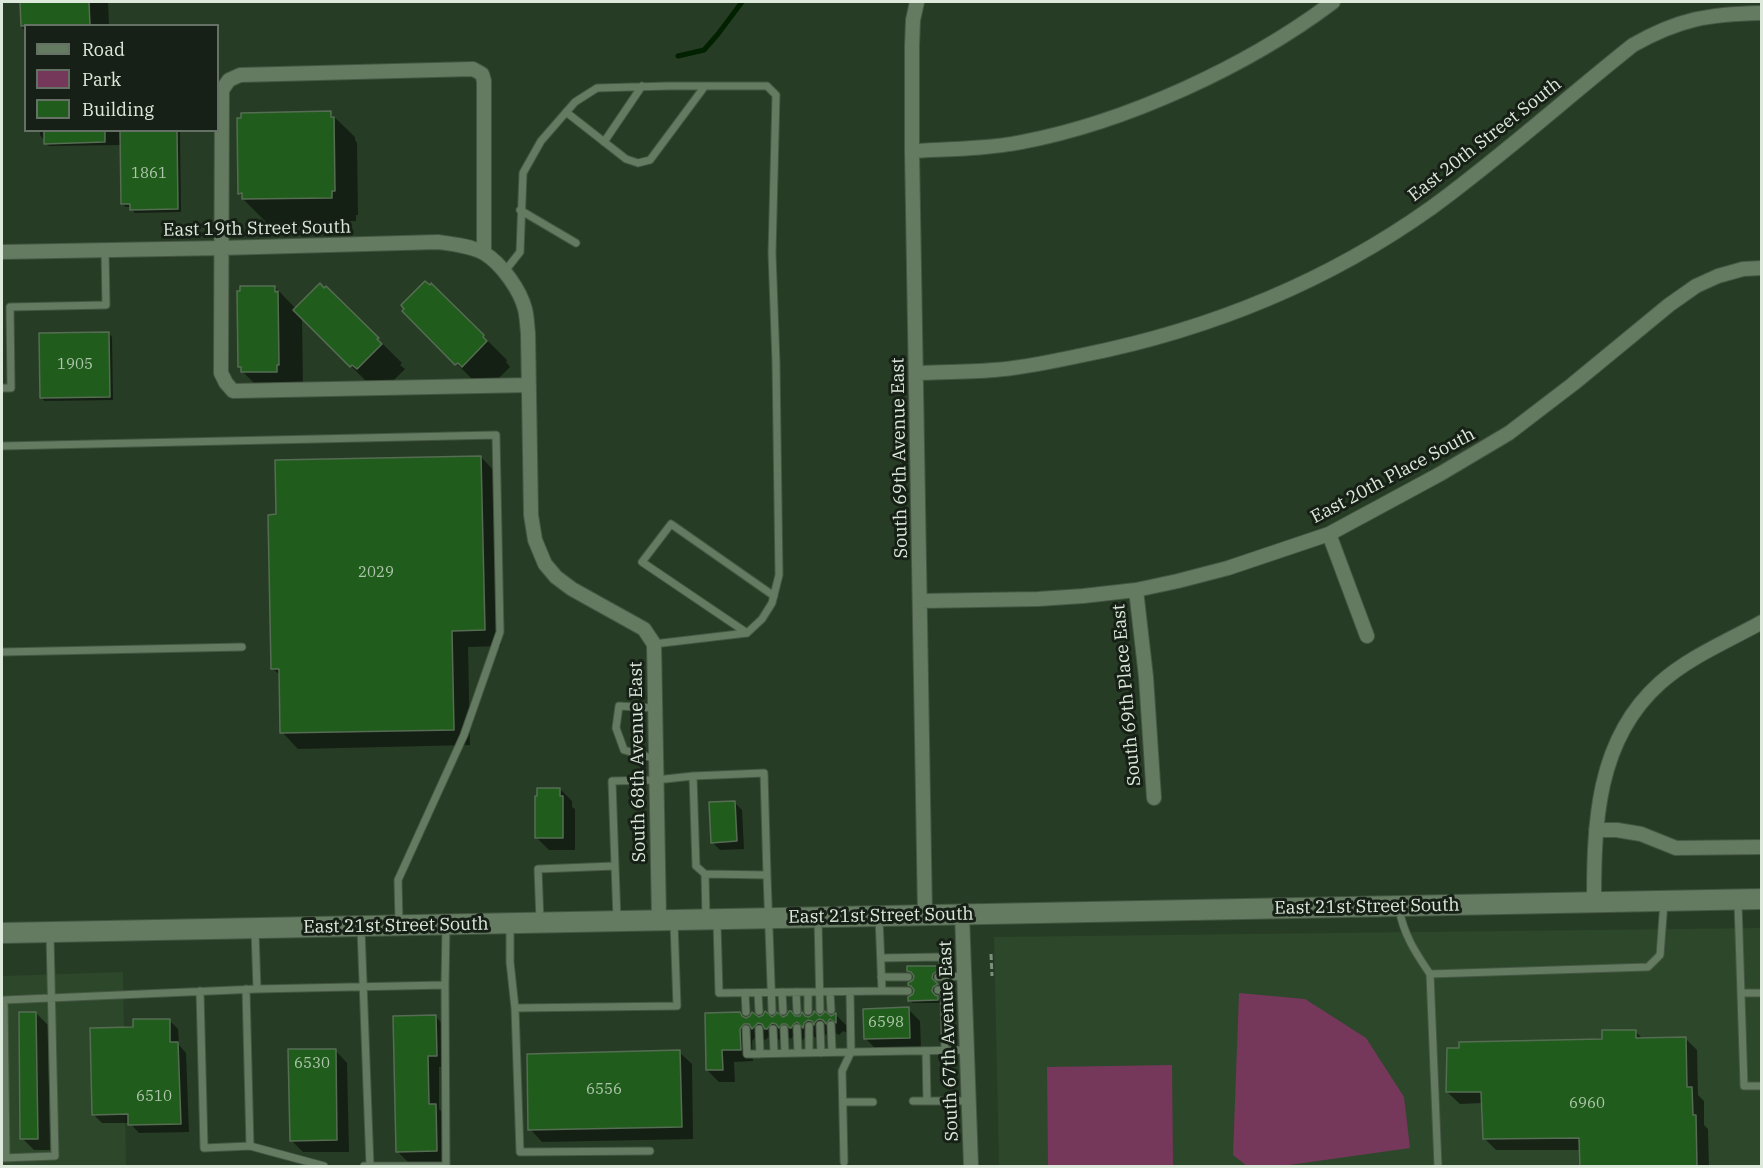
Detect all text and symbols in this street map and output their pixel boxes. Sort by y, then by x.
legend [24,24,219,132]
text: Road [82,38,125,61]
text: Park [82,68,121,91]
street label: East 20th Street South [1404,74,1566,206]
text: Building [82,98,154,121]
house number: 1861 [131,165,167,183]
street label: East 19th Street South [163,217,351,241]
house number: 1905 [57,356,93,374]
street label: South 69th Avenue East [887,357,913,559]
street label: East 20th Place South [1307,424,1479,528]
house number: 2029 [358,564,394,582]
street label: South 69th Place East [1108,603,1146,787]
street label: South 68th Avenue East [625,661,651,863]
street label: East 21st Street South [1274,895,1460,919]
street label: East 21st Street South [788,904,974,928]
street label: East 21st Street South [303,914,489,938]
street label: South 67th Avenue East [935,940,963,1142]
house number: 6598 [868,1014,904,1032]
house number: 6530 [294,1055,330,1073]
house number: 6556 [586,1081,622,1099]
house number: 6510 [136,1088,172,1106]
house number: 6960 [1569,1095,1605,1113]

